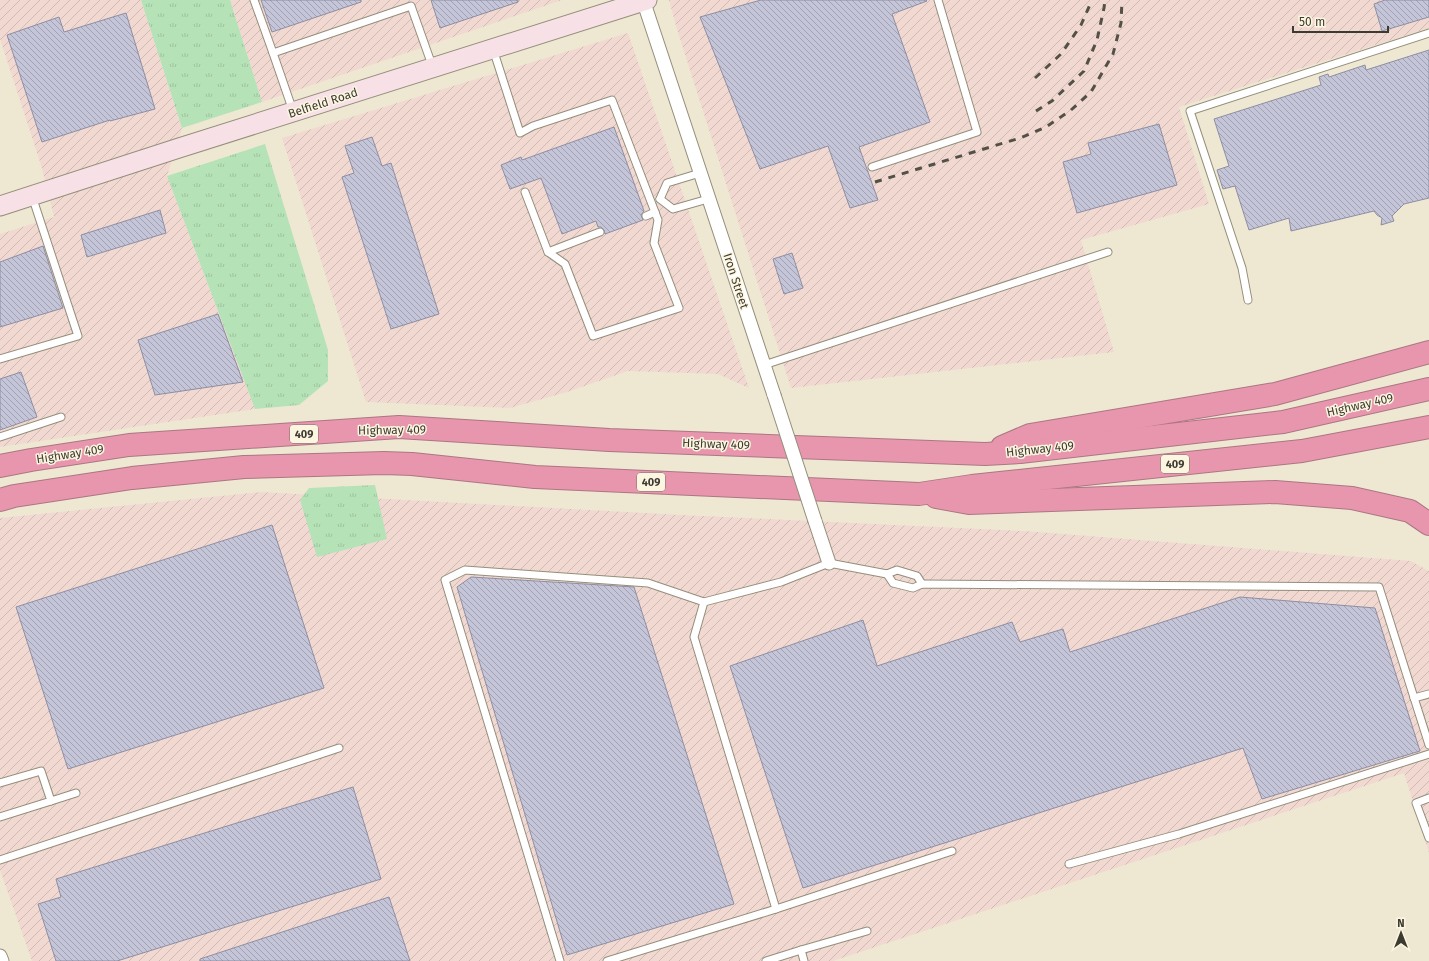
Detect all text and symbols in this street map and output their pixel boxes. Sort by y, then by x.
scale bar [1293,8,1388,34]
text: 50 m [1299,15,1325,29]
street label: Belfield Road [286,85,360,121]
street label: Iron Street [720,251,752,311]
street label: Highway 409 [1325,391,1395,419]
street label: Highway 409 [358,422,426,438]
road number: 409 [290,425,318,443]
street label: Highway 409 [682,436,750,452]
street label: Highway 409 [1005,438,1075,460]
street label: Highway 409 [35,442,105,466]
road number: 409 [1161,455,1189,473]
road number: 409 [637,473,665,491]
north arrow [1381,913,1421,953]
text: N [1397,917,1405,930]

